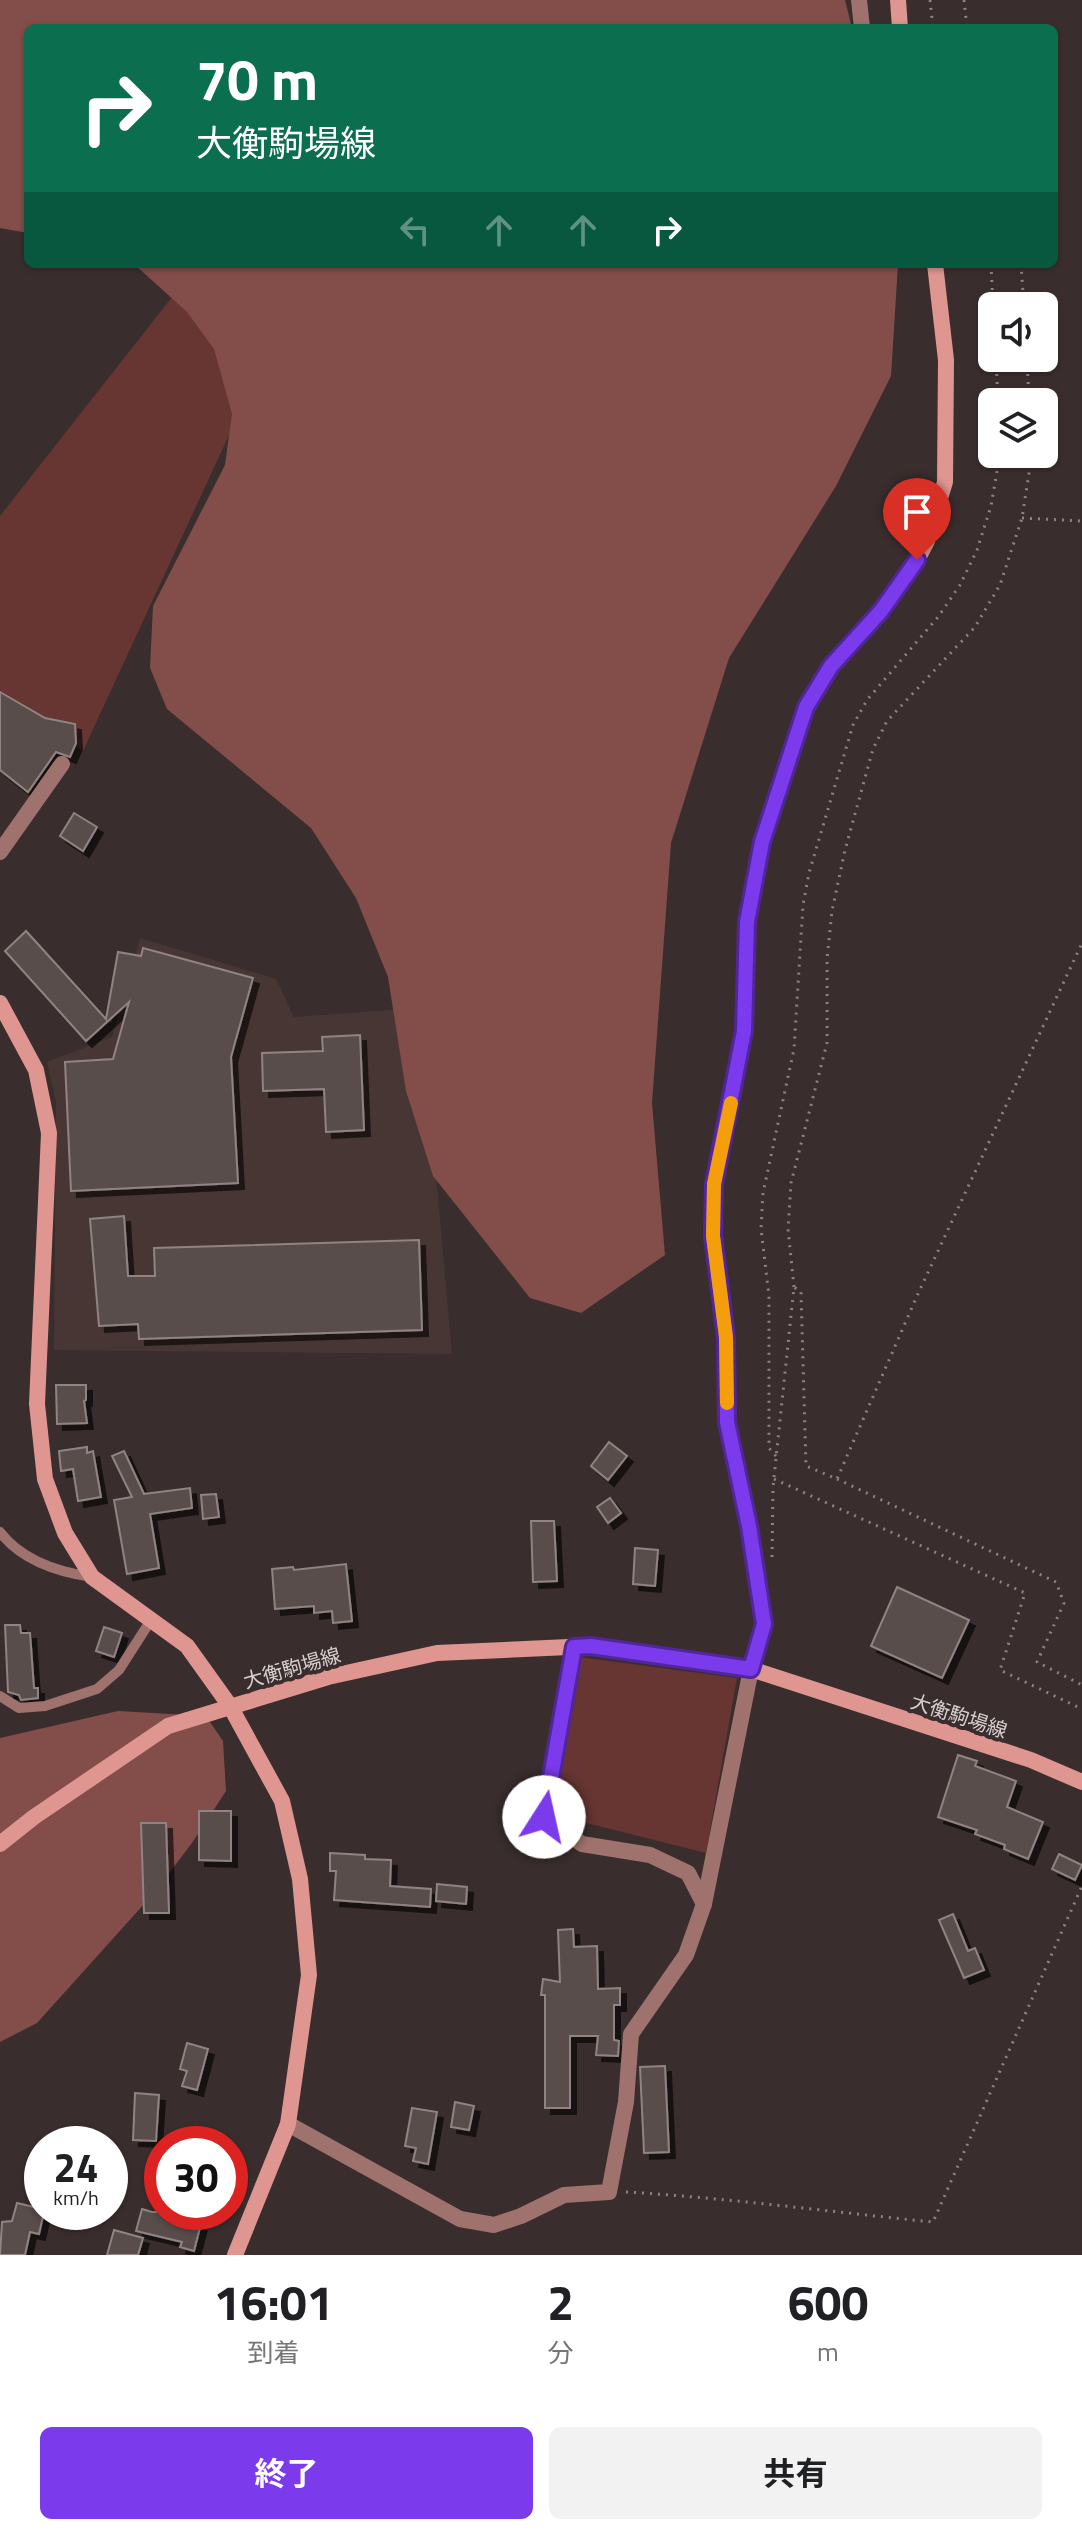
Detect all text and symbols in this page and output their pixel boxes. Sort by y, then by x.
text: 70 m [196,37,318,122]
icon: right [64,56,168,160]
text: 大衡駒場線 [196,115,376,170]
icon: left [393,208,437,252]
icon: ahead [477,208,521,252]
icon: ahead [561,208,605,252]
icon: right [645,208,689,252]
map controls [978,292,1058,468]
button: sound [978,292,1058,372]
button: layers [978,388,1058,468]
pin [883,478,951,560]
icon: arrive [895,490,939,534]
street label: 大衡駒場線 [240,1639,344,1696]
street label: 大衡駒場線 [907,1685,1011,1746]
position arrow [502,1775,586,1859]
speed limit sign: 30 [144,2126,248,2230]
text: 24 [54,2137,98,2198]
text: km/h [53,2182,99,2213]
text: 16:01 [214,2266,333,2339]
text: 2 [547,2266,574,2339]
text: 600 [788,2266,868,2339]
text: m [817,2332,839,2371]
text: 到着 [248,2333,300,2372]
text: 分 [548,2333,574,2372]
button: 終了 [40,2427,533,2519]
button: 共有 [549,2427,1042,2519]

